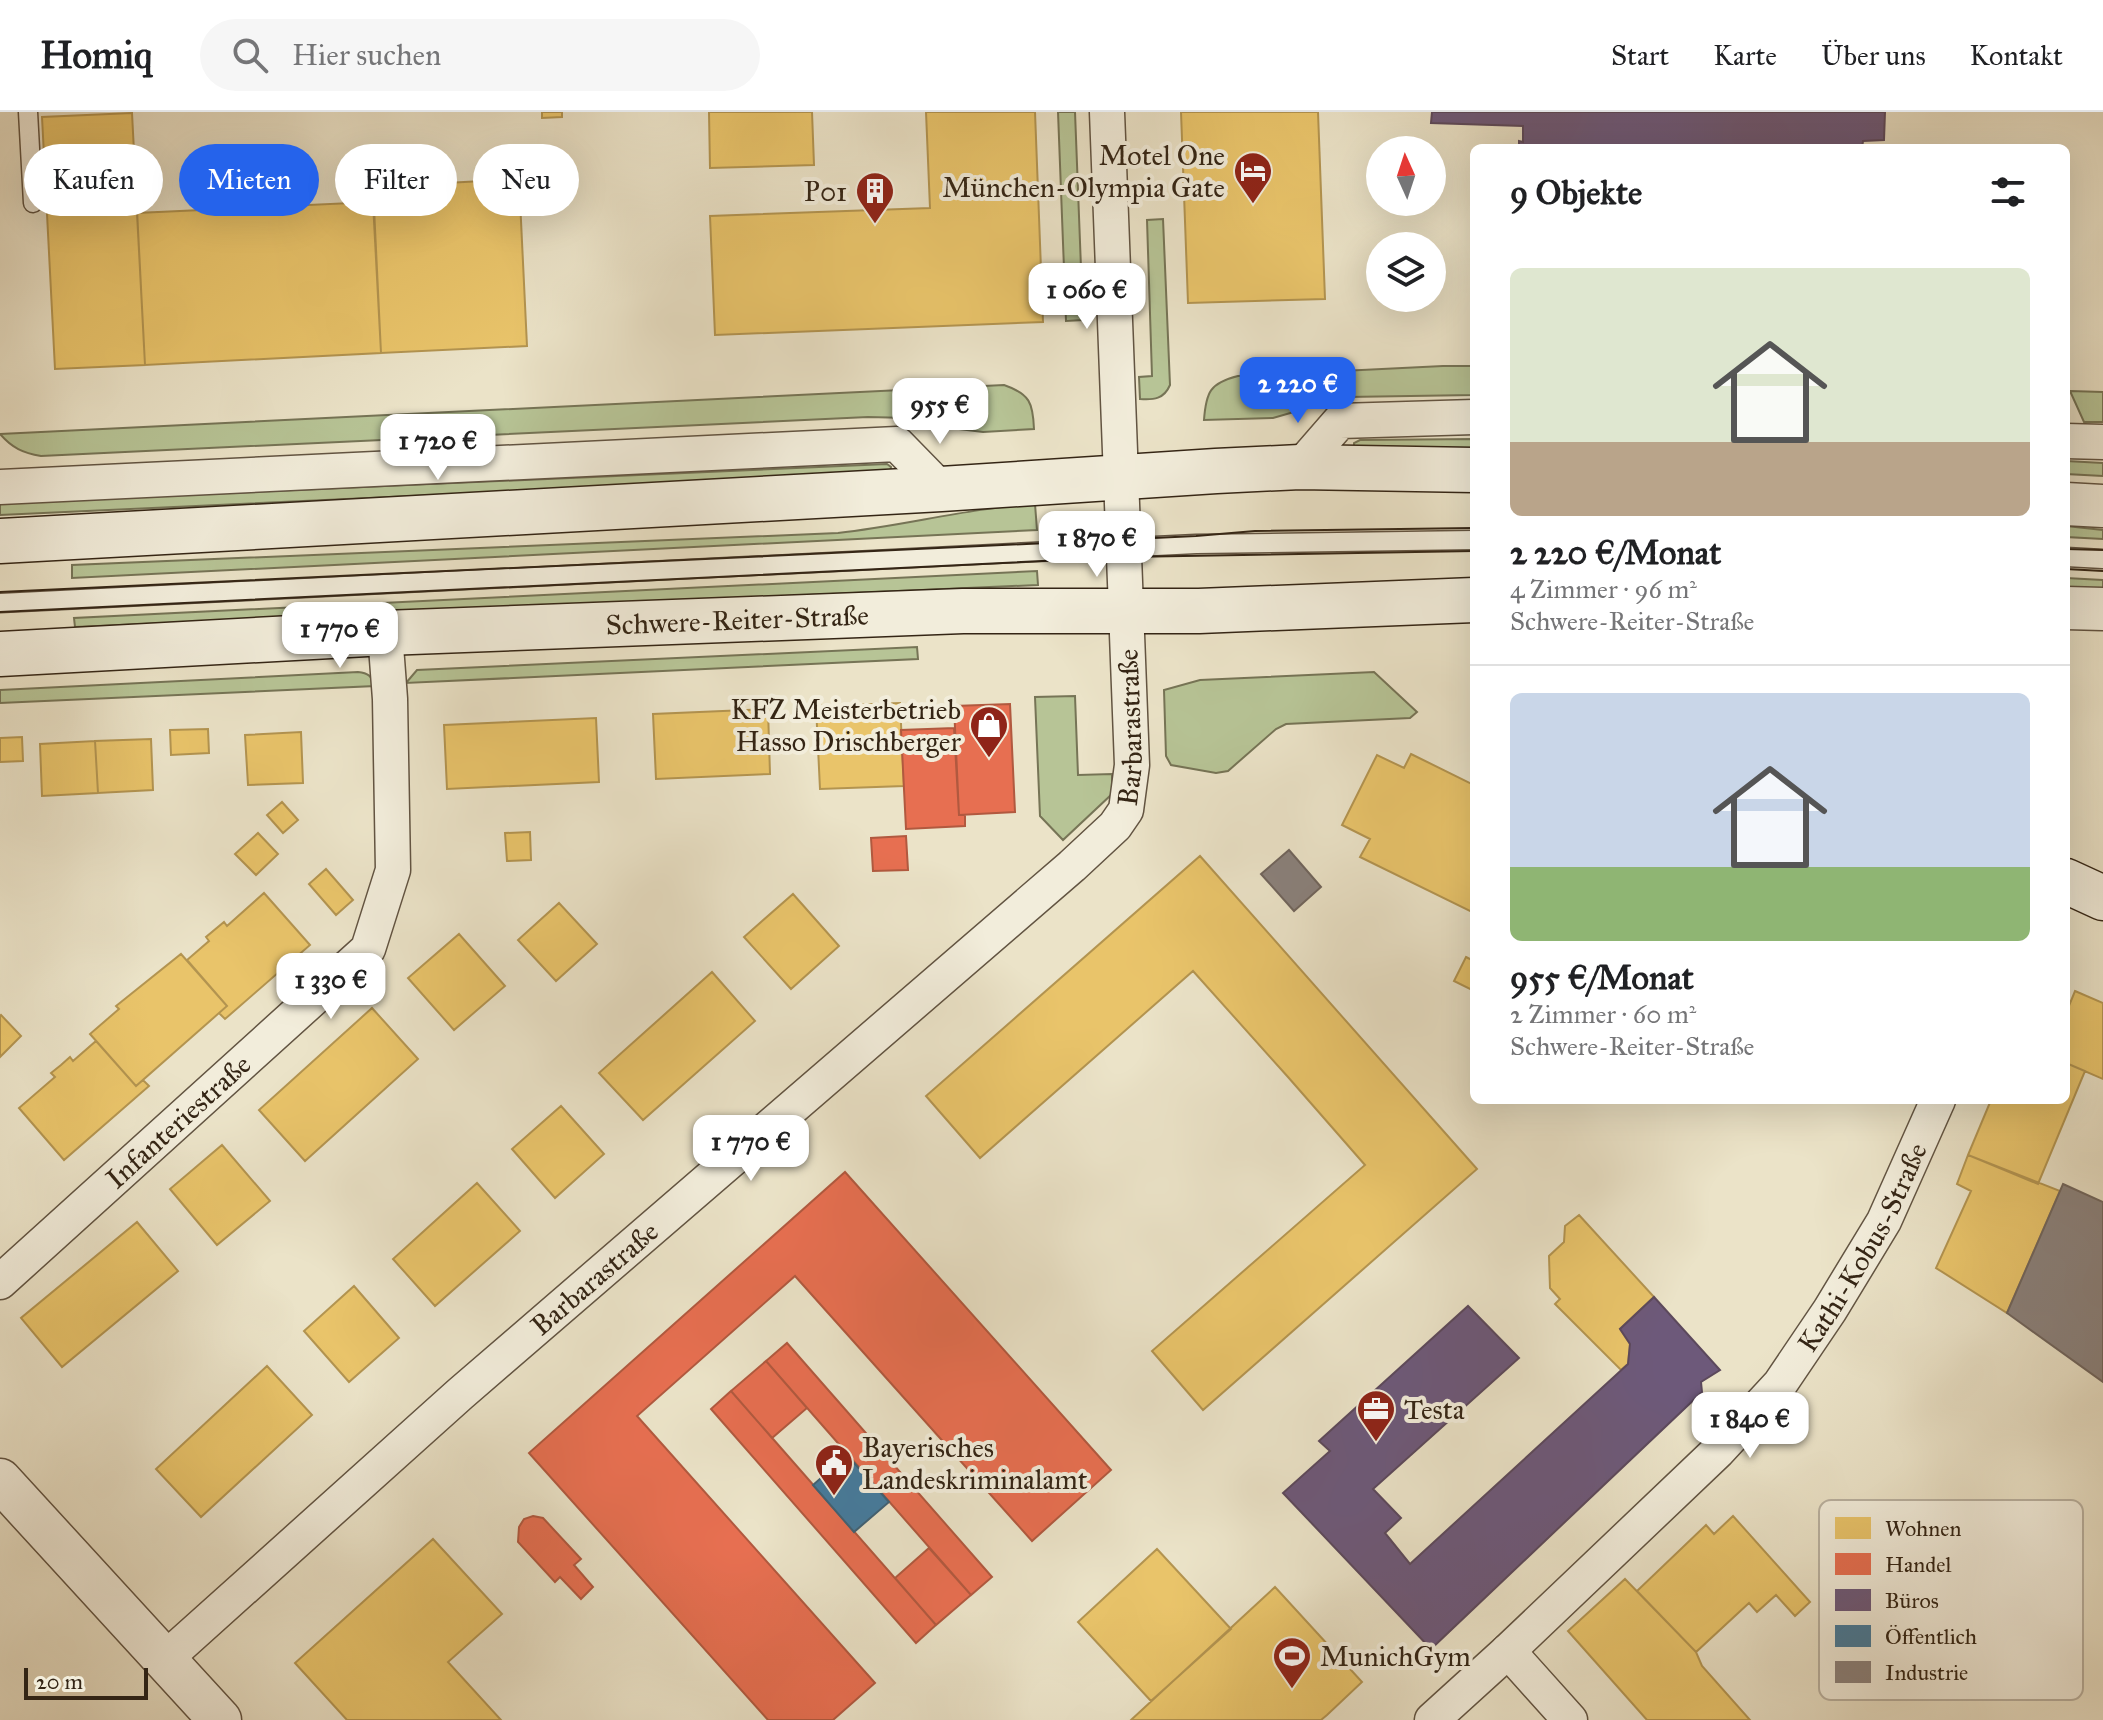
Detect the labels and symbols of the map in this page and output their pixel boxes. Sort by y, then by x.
north arrow [1366,136,1446,216]
place label: Motel One München-Olympia Gate [942,138,1225,205]
hotel icon: Motel One München-Olympia Gate [1232,150,1274,205]
building icon: P01 [854,170,896,225]
place label: P01 [804,174,847,209]
pin: 1 060 € [1013,263,1161,331]
pin: 2 220 € [1224,357,1372,425]
pin: 955 € [884,378,996,446]
pin: 1 720 € [364,414,512,482]
pin: 1 870 € [1023,511,1171,579]
street label: Schwere-Reiter-Straße [605,597,869,642]
pin: 1 770 € [266,602,414,670]
street label: Barbarastraße [1109,648,1149,808]
place label: KFZ Meisterbetrieb Hasso Drischberger [731,692,961,759]
shop icon: KFZ Meisterbetrieb Hasso Drischberger [968,704,1010,759]
pin: 1 330 € [257,953,405,1021]
street label: Infanteriestraße [98,1046,258,1196]
pin: 1 770 € [677,1115,825,1183]
street label: Kathi-Kobus-Straße [1789,1137,1934,1358]
street label: Barbarastraße [523,1213,665,1343]
office icon: Testa [1355,1388,1397,1443]
place label: Testa [1404,1392,1465,1427]
pin: 1 840 € [1676,1392,1824,1460]
place label: Bayerisches Landeskriminalamt [862,1430,1088,1497]
public building icon: Bayerisches Landeskriminalamt [813,1442,855,1497]
legend [1819,1500,2083,1700]
text: Wohnen [1885,1515,1961,1542]
text: Handel [1885,1551,1951,1578]
text: Büros [1885,1587,1939,1614]
text: Öffentlich [1885,1623,1977,1650]
sports icon: MunichGym [1271,1635,1313,1690]
place label: MunichGym [1320,1639,1471,1674]
text: Industrie [1885,1659,1968,1686]
scale bar [24,1664,148,1700]

